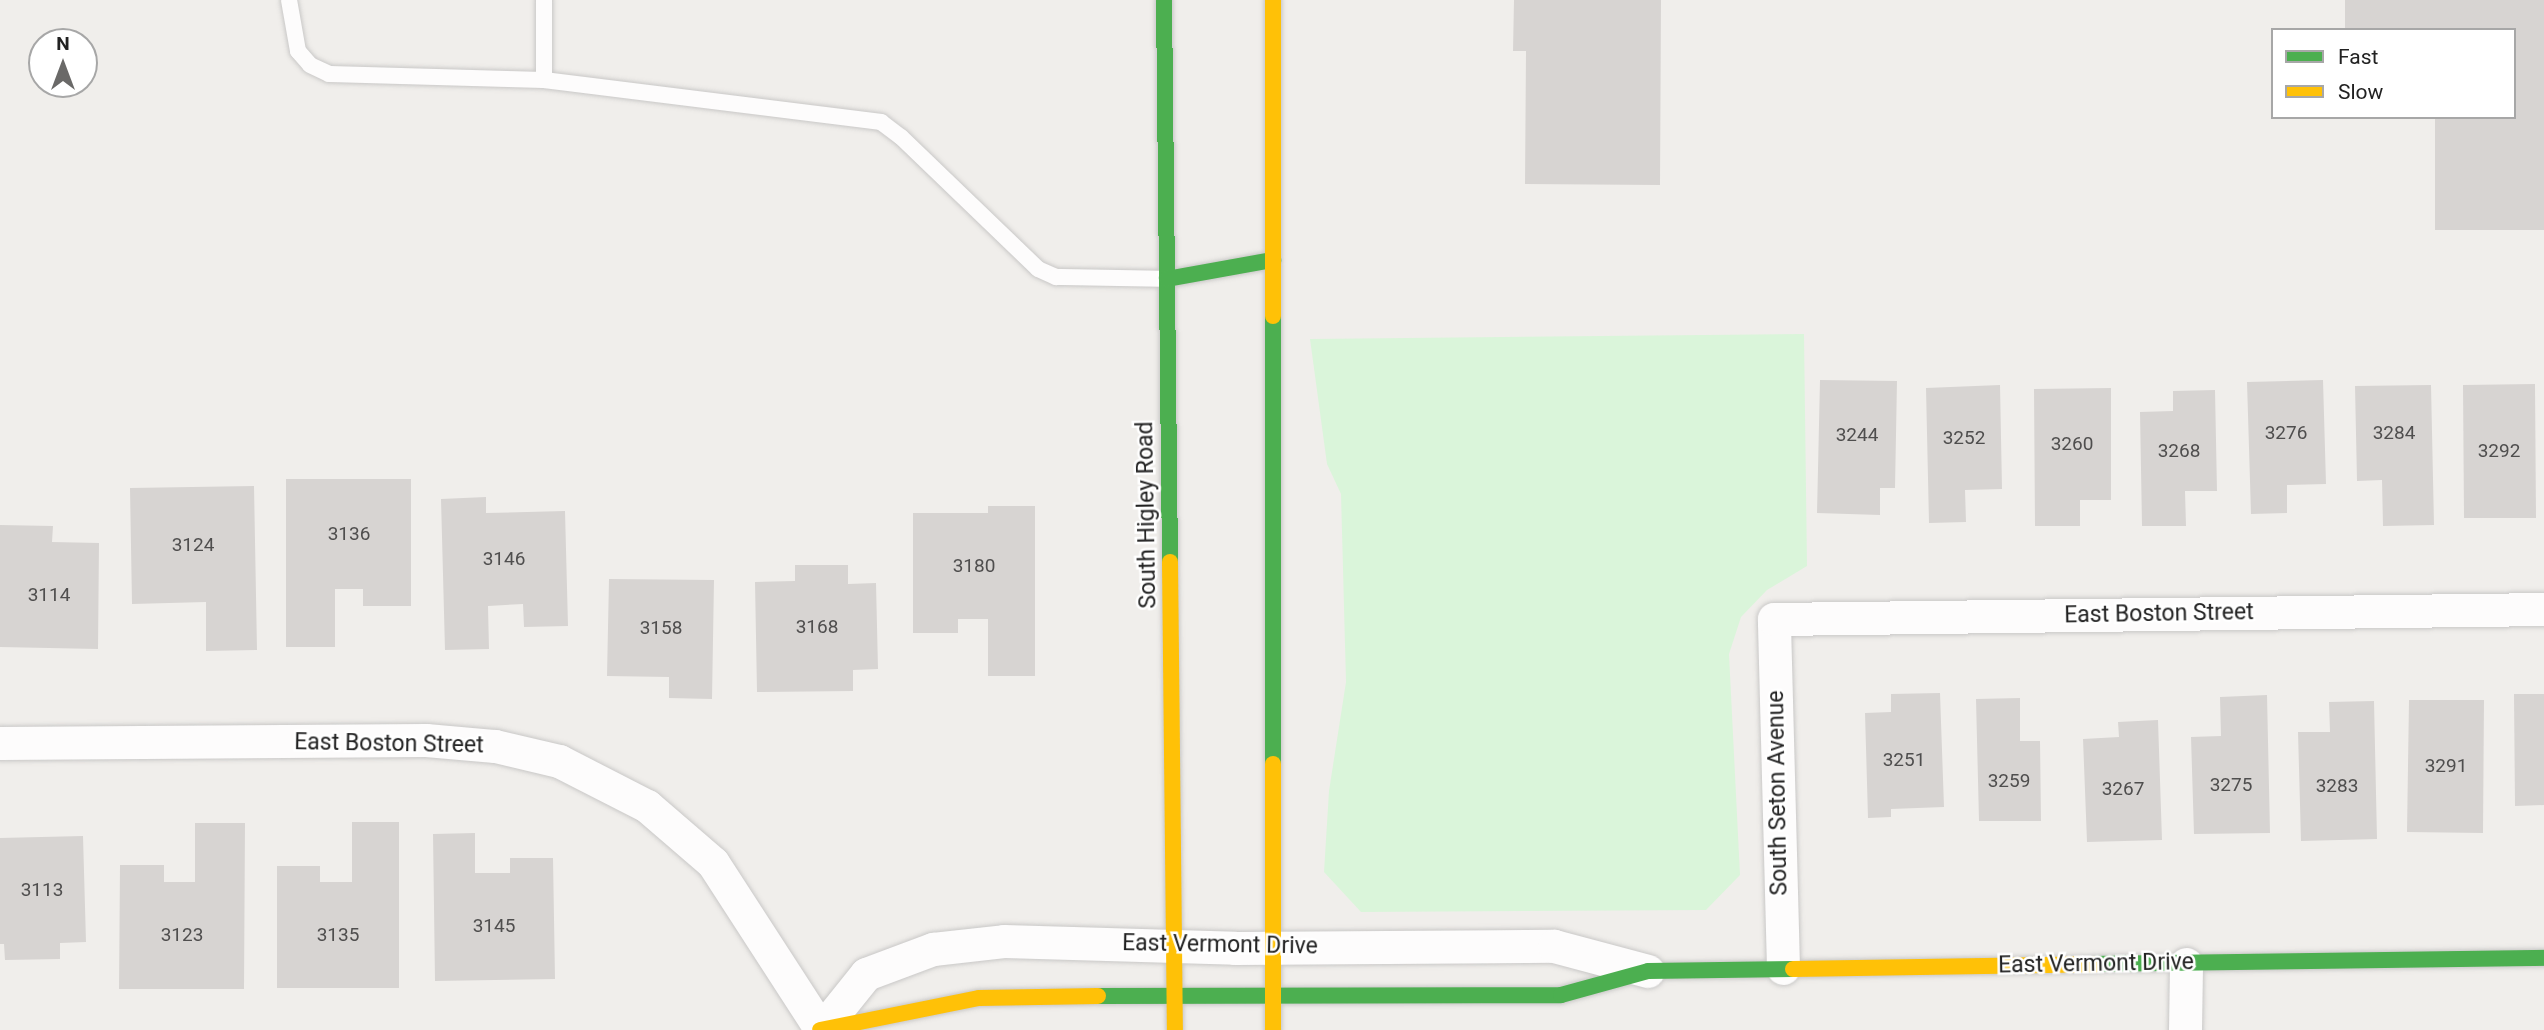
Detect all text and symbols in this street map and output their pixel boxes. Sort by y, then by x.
north arrow [28,28,98,98]
legend [2271,28,2516,119]
text: N [56,32,70,55]
text: Fast [2338,45,2378,69]
text: Slow [2338,80,2383,104]
street label: South Higley Road [1132,421,1162,609]
house number: 3276 [2265,422,2307,444]
house number: 3284 [2373,422,2415,444]
house number: 3244 [1836,424,1878,446]
house number: 3252 [1943,427,1985,449]
house number: 3260 [2051,433,2093,455]
house number: 3268 [2158,440,2200,462]
house number: 3292 [2478,440,2520,462]
house number: 3136 [328,523,370,545]
house number: 3124 [172,534,214,556]
house number: 3146 [483,548,525,570]
house number: 3180 [953,555,995,577]
house number: 3114 [28,584,70,606]
street label: East Boston Street [2064,599,2254,629]
house number: 3168 [796,616,838,638]
house number: 3158 [640,617,682,639]
street label: South Seton Avenue [1762,690,1794,896]
street label: East Boston Street [294,729,484,759]
house number: 3251 [1883,749,1925,771]
house number: 3291 [2425,755,2467,777]
house number: 3259 [1988,770,2030,792]
house number: 3275 [2210,774,2252,796]
house number: 3283 [2316,775,2358,797]
house number: 3267 [2102,778,2144,800]
house number: 3113 [21,879,63,901]
house number: 3145 [473,915,515,937]
house number: 3123 [161,924,203,946]
house number: 3135 [317,924,359,946]
street label: East Vermont Drive [1122,929,1318,961]
street label: East Vermont Drive [1998,948,2194,980]

